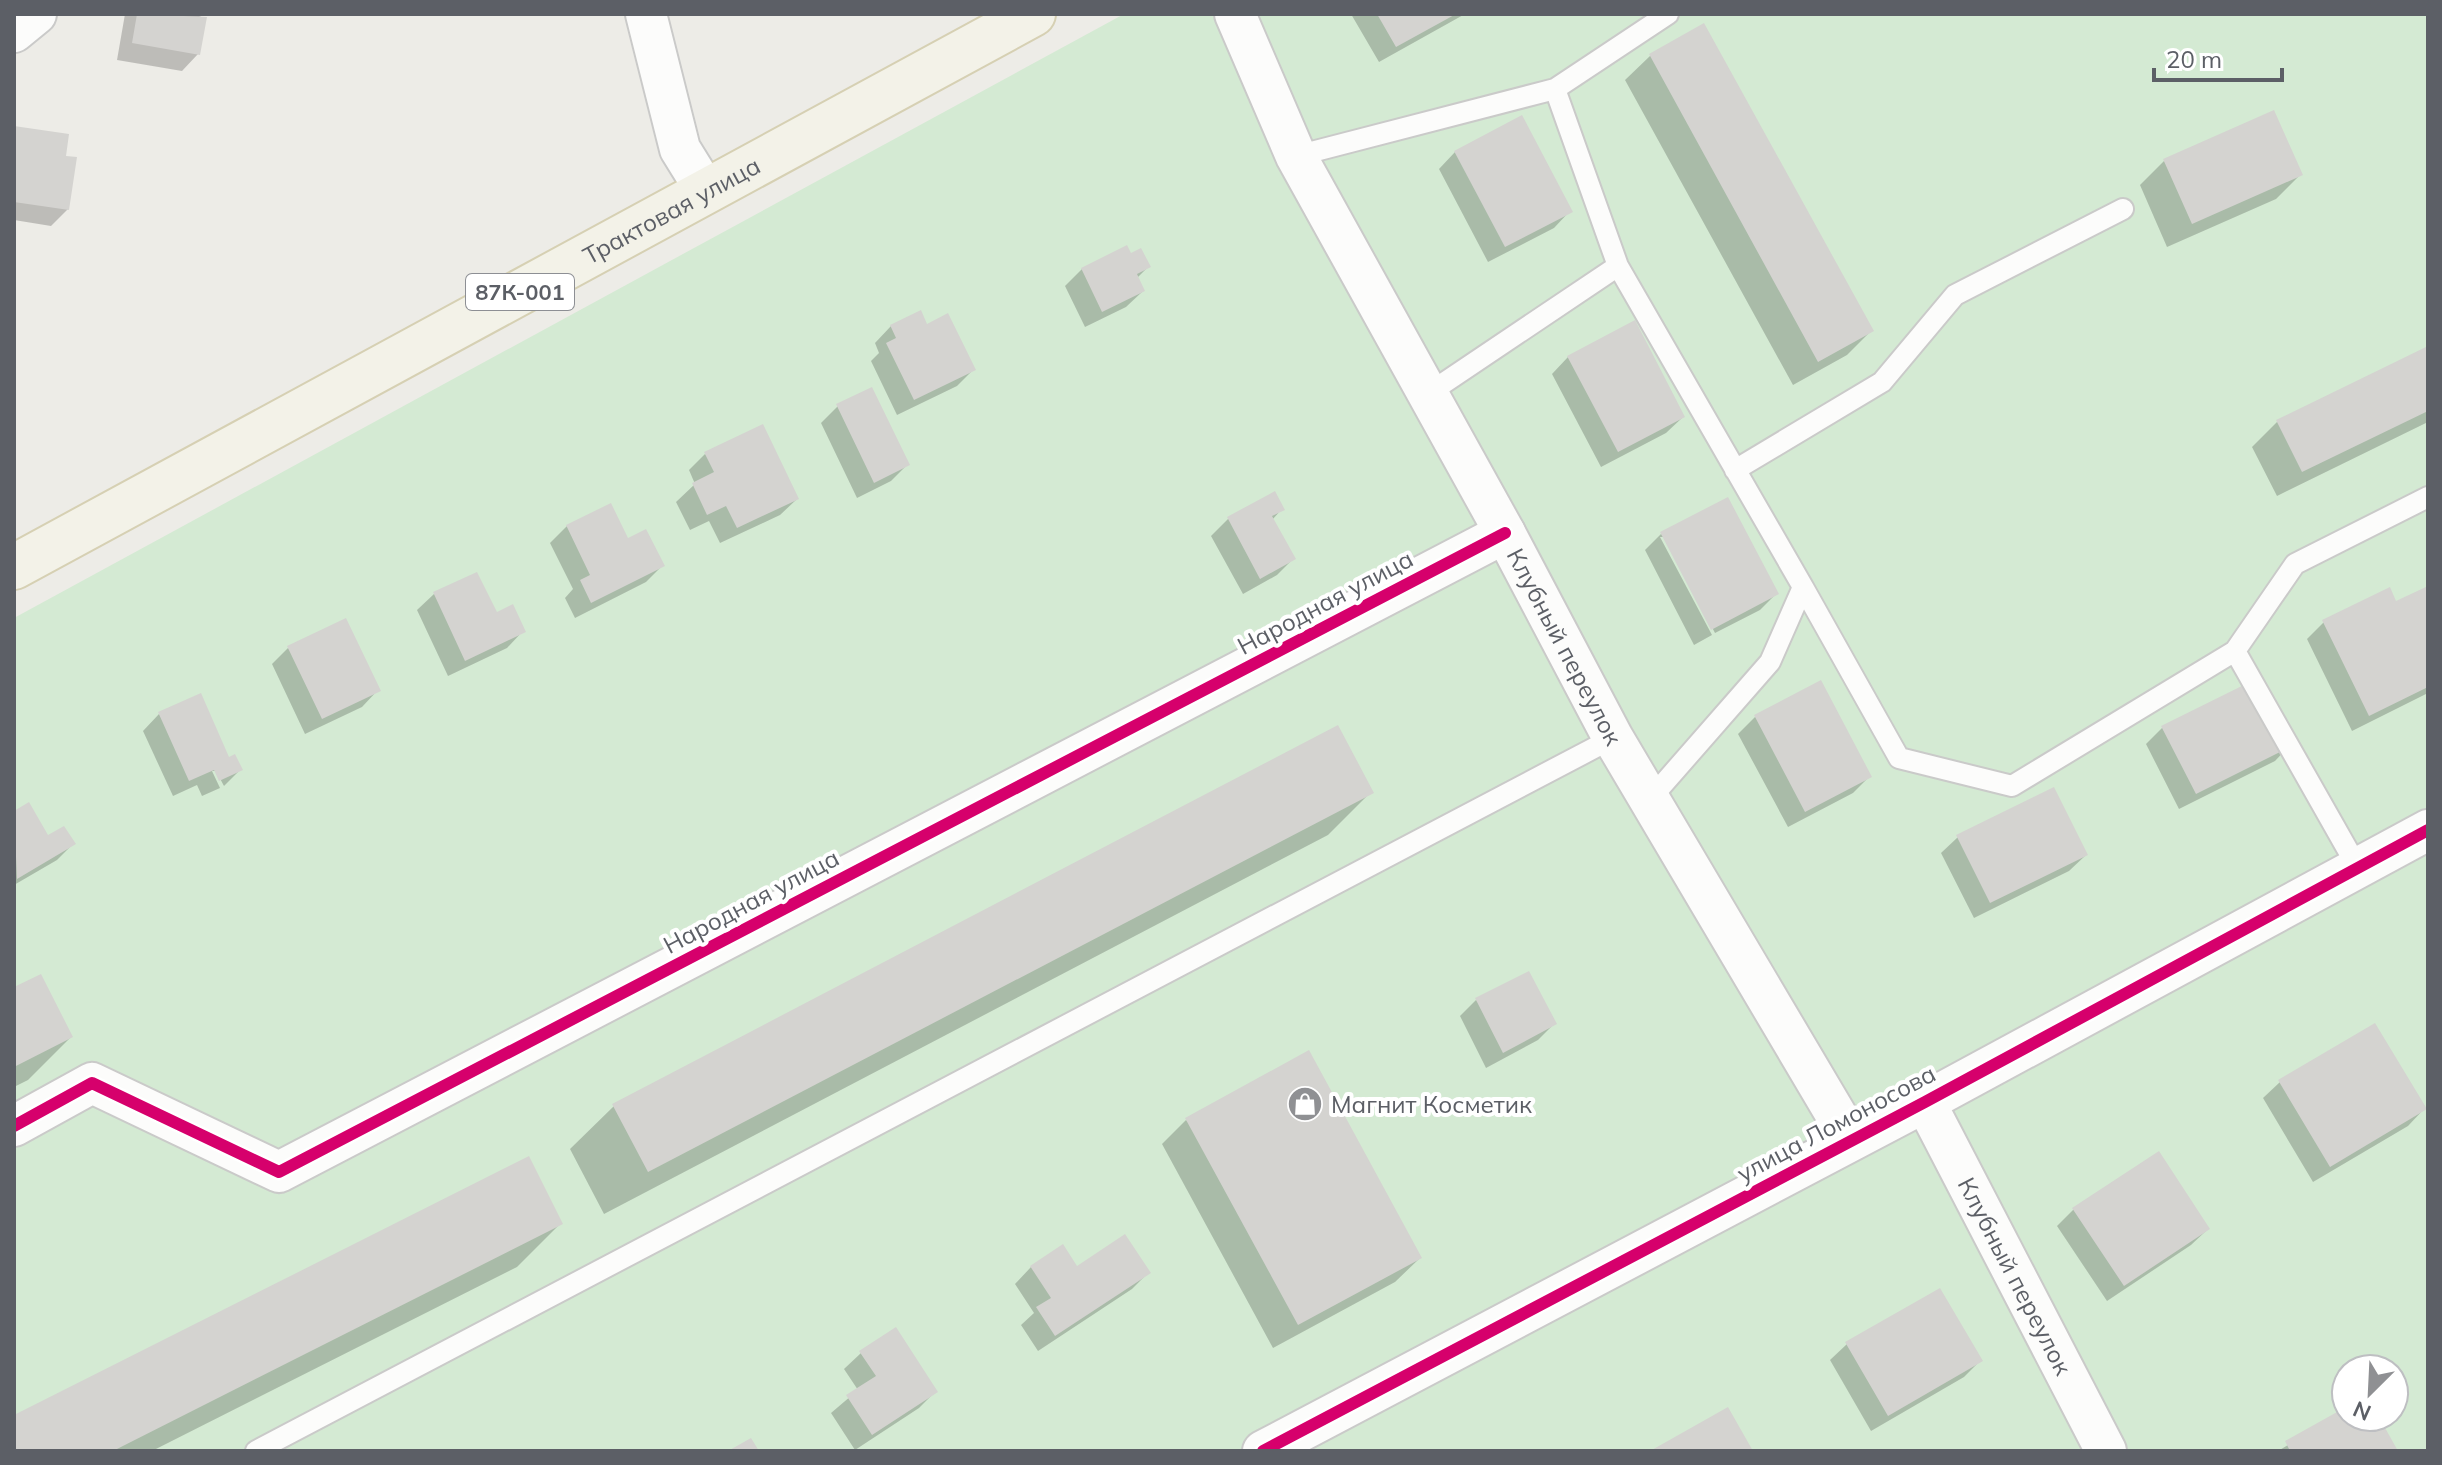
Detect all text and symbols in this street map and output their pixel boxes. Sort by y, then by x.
scale bar [2154,32,2282,82]
text: 20 m [2166,44,2222,74]
street label: Трактовая улица [578,150,765,270]
road number: 87К-001 [466,274,574,310]
street label: Народная улица [1232,543,1418,661]
street label: Клубный переулок [1501,543,1629,750]
street label: Народная улица [658,842,844,960]
street label: улица Ломоносова [1731,1058,1941,1188]
shop icon: Магнит Косметик [1286,1085,1324,1123]
place label: Магнит Косметик [1331,1089,1532,1119]
street label: Клубный переулок [1952,1172,2079,1380]
north arrow [2330,1353,2410,1433]
text: N [2349,1395,2375,1427]

